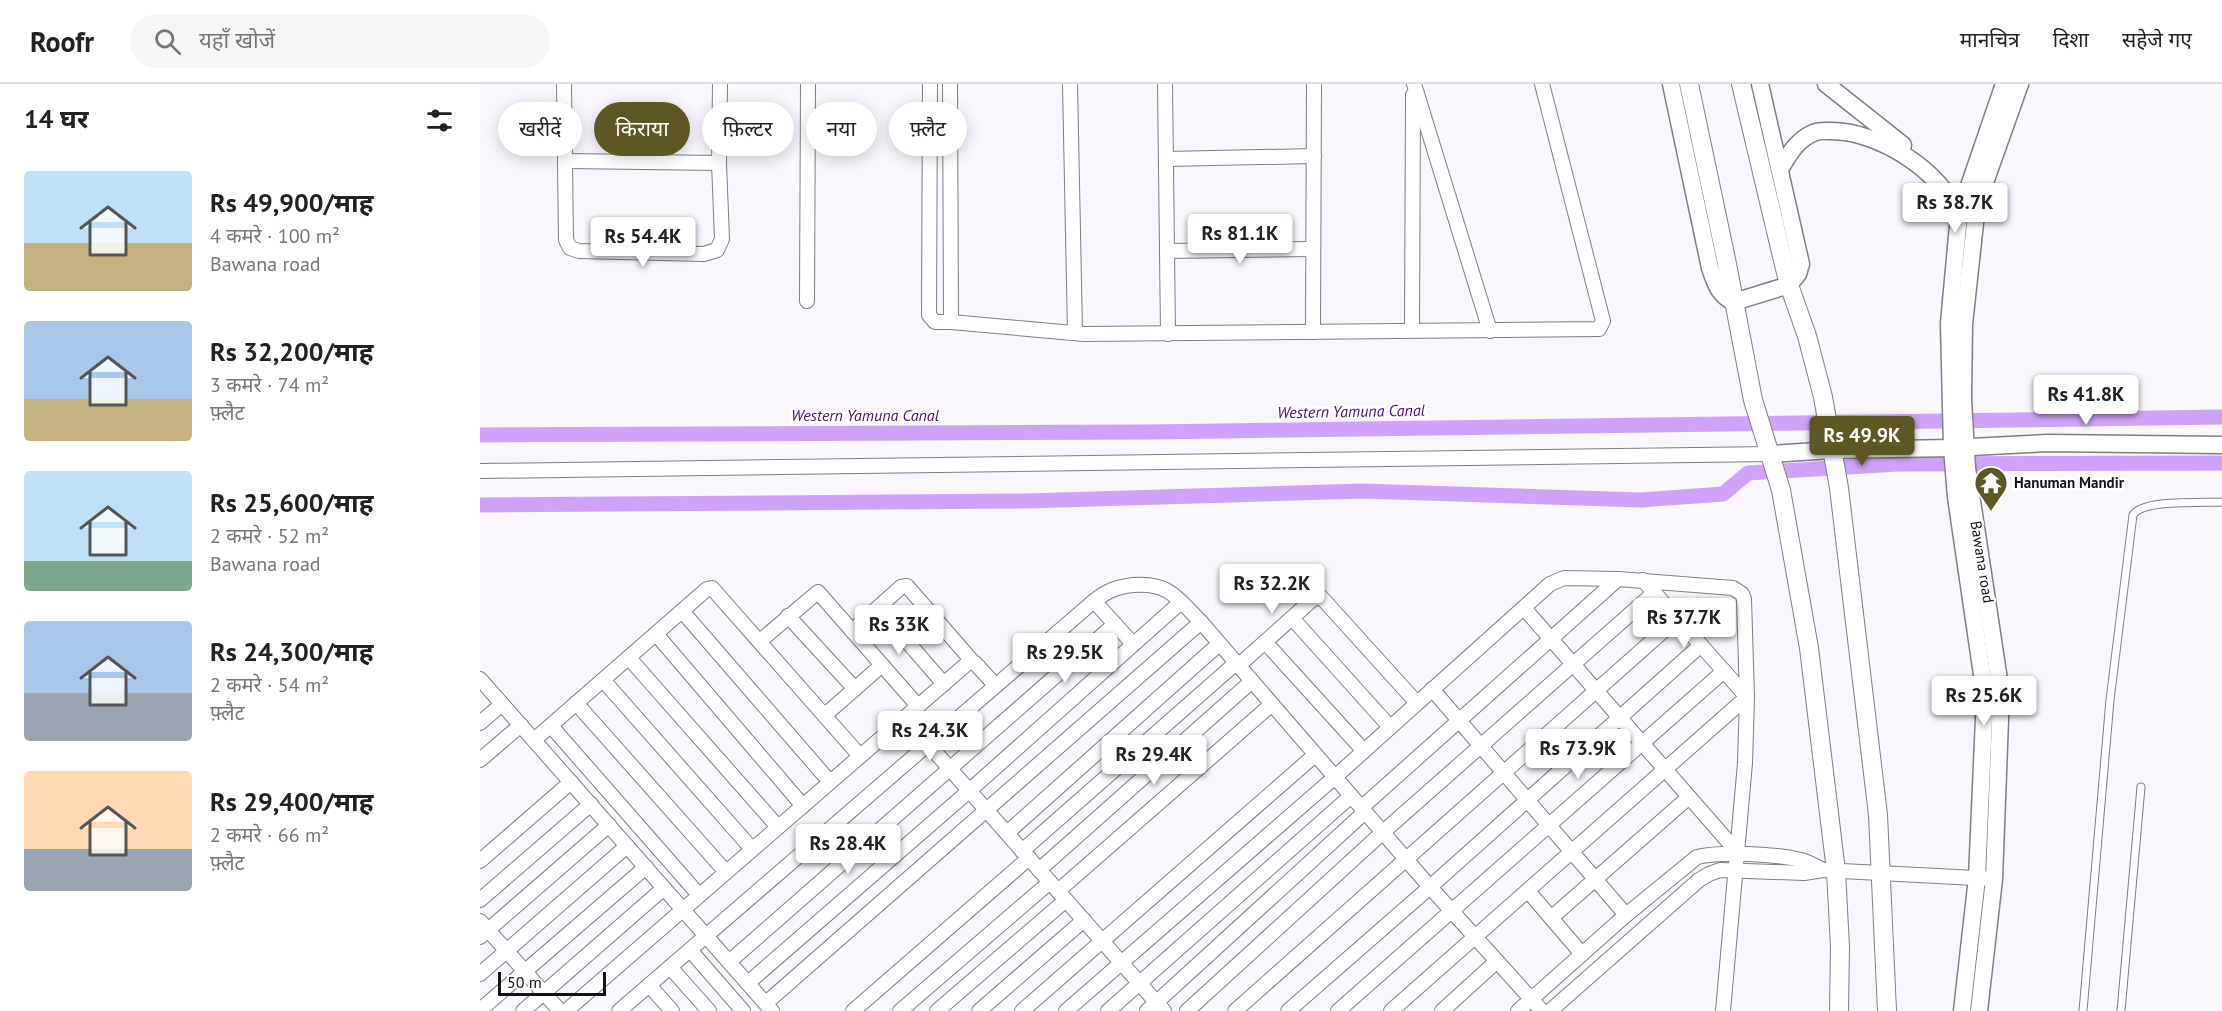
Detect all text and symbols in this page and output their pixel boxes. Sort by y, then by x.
search box [130,14,550,68]
text: Roofr [30,23,94,60]
icon: search [151,25,184,58]
text: यहाँ खोजें [199,26,275,54]
text: मानचित्र [1960,26,2020,53]
text: दिशा [2053,26,2089,53]
text: सहेजे गए [2122,26,2192,53]
text: 14 घर [24,102,88,135]
chip: खरीदें [498,102,582,156]
chip: किराया [594,102,690,156]
chip: फ़िल्टर [702,102,794,156]
chip: नया [806,102,877,156]
chip: फ़्लैट [889,102,967,156]
icon: filters [423,104,456,137]
pin: Rs 38.7K [1893,183,2017,234]
text: Rs 49,900/माह [210,186,373,219]
text: Rs 38.7K [1917,189,1993,215]
icon: home [72,195,144,267]
pin: Rs 81.1K [1178,214,1302,265]
pin: Rs 54.4K [581,217,705,268]
text: Rs 81.1K [1202,220,1278,246]
text: 4 कमरे · 100 m² [210,223,340,249]
text: Rs 54.4K [605,223,681,249]
text: Bawana road [210,251,321,277]
text: Rs 32,200/माह [210,335,373,368]
icon: home [72,345,144,417]
text: 3 कमरे · 74 m² [210,372,329,398]
pin: Rs 41.8K [2024,375,2148,426]
text: Rs 41.8K [2048,381,2124,407]
text: फ़्लैट [210,400,245,426]
water label: Western Yamuna Canal [1277,400,1426,422]
water label: Western Yamuna Canal [791,405,940,425]
pin: Rs 49.9K [1800,416,1924,467]
text: Rs 49.9K [1824,422,1900,448]
temple icon: Hanuman Mandir [1973,465,2009,512]
place label: Hanuman Mandir [2014,473,2125,492]
text: Rs 25,600/माह [210,486,373,519]
icon: home [72,495,144,567]
street label: Bawana road [1967,519,1998,604]
text: 2 कमरे · 52 m² [210,523,329,549]
text: Bawana road [210,551,321,577]
pin: Rs 32.2K [1210,564,1334,615]
text: Rs 32.2K [1234,570,1310,596]
pin: Rs 37.7K [1622,598,1746,649]
text: Rs 37.7K [1647,604,1721,630]
pin: Rs 33K [850,605,948,656]
text: Rs 33K [869,611,929,637]
pin: Rs 29.5K [1003,633,1127,684]
text: Rs 24,300/माह [210,635,373,668]
text: Rs 29.5K [1027,639,1103,665]
icon: home [72,645,144,717]
text: 2 कमरे · 54 m² [210,672,329,698]
pin: Rs 25.6K [1922,676,2046,727]
text: Rs 25.6K [1946,682,2022,708]
text: फ़्लैट [210,700,245,726]
pin: Rs 24.3K [868,711,992,762]
text: Rs 24.3K [892,717,968,743]
pin: Rs 73.9K [1516,729,1640,780]
pin: Rs 29.4K [1092,735,1216,786]
text: Rs 73.9K [1540,735,1616,761]
text: Rs 29.4K [1116,741,1192,767]
text: Rs 29,400/माह [210,785,373,818]
icon: home [72,795,144,867]
text: 2 कमरे · 66 m² [210,822,329,848]
pin: Rs 28.4K [786,824,910,875]
text: Rs 28.4K [810,830,886,856]
text: फ़्लैट [210,850,245,876]
scale bar [498,969,606,996]
text: 50 m [507,972,542,992]

